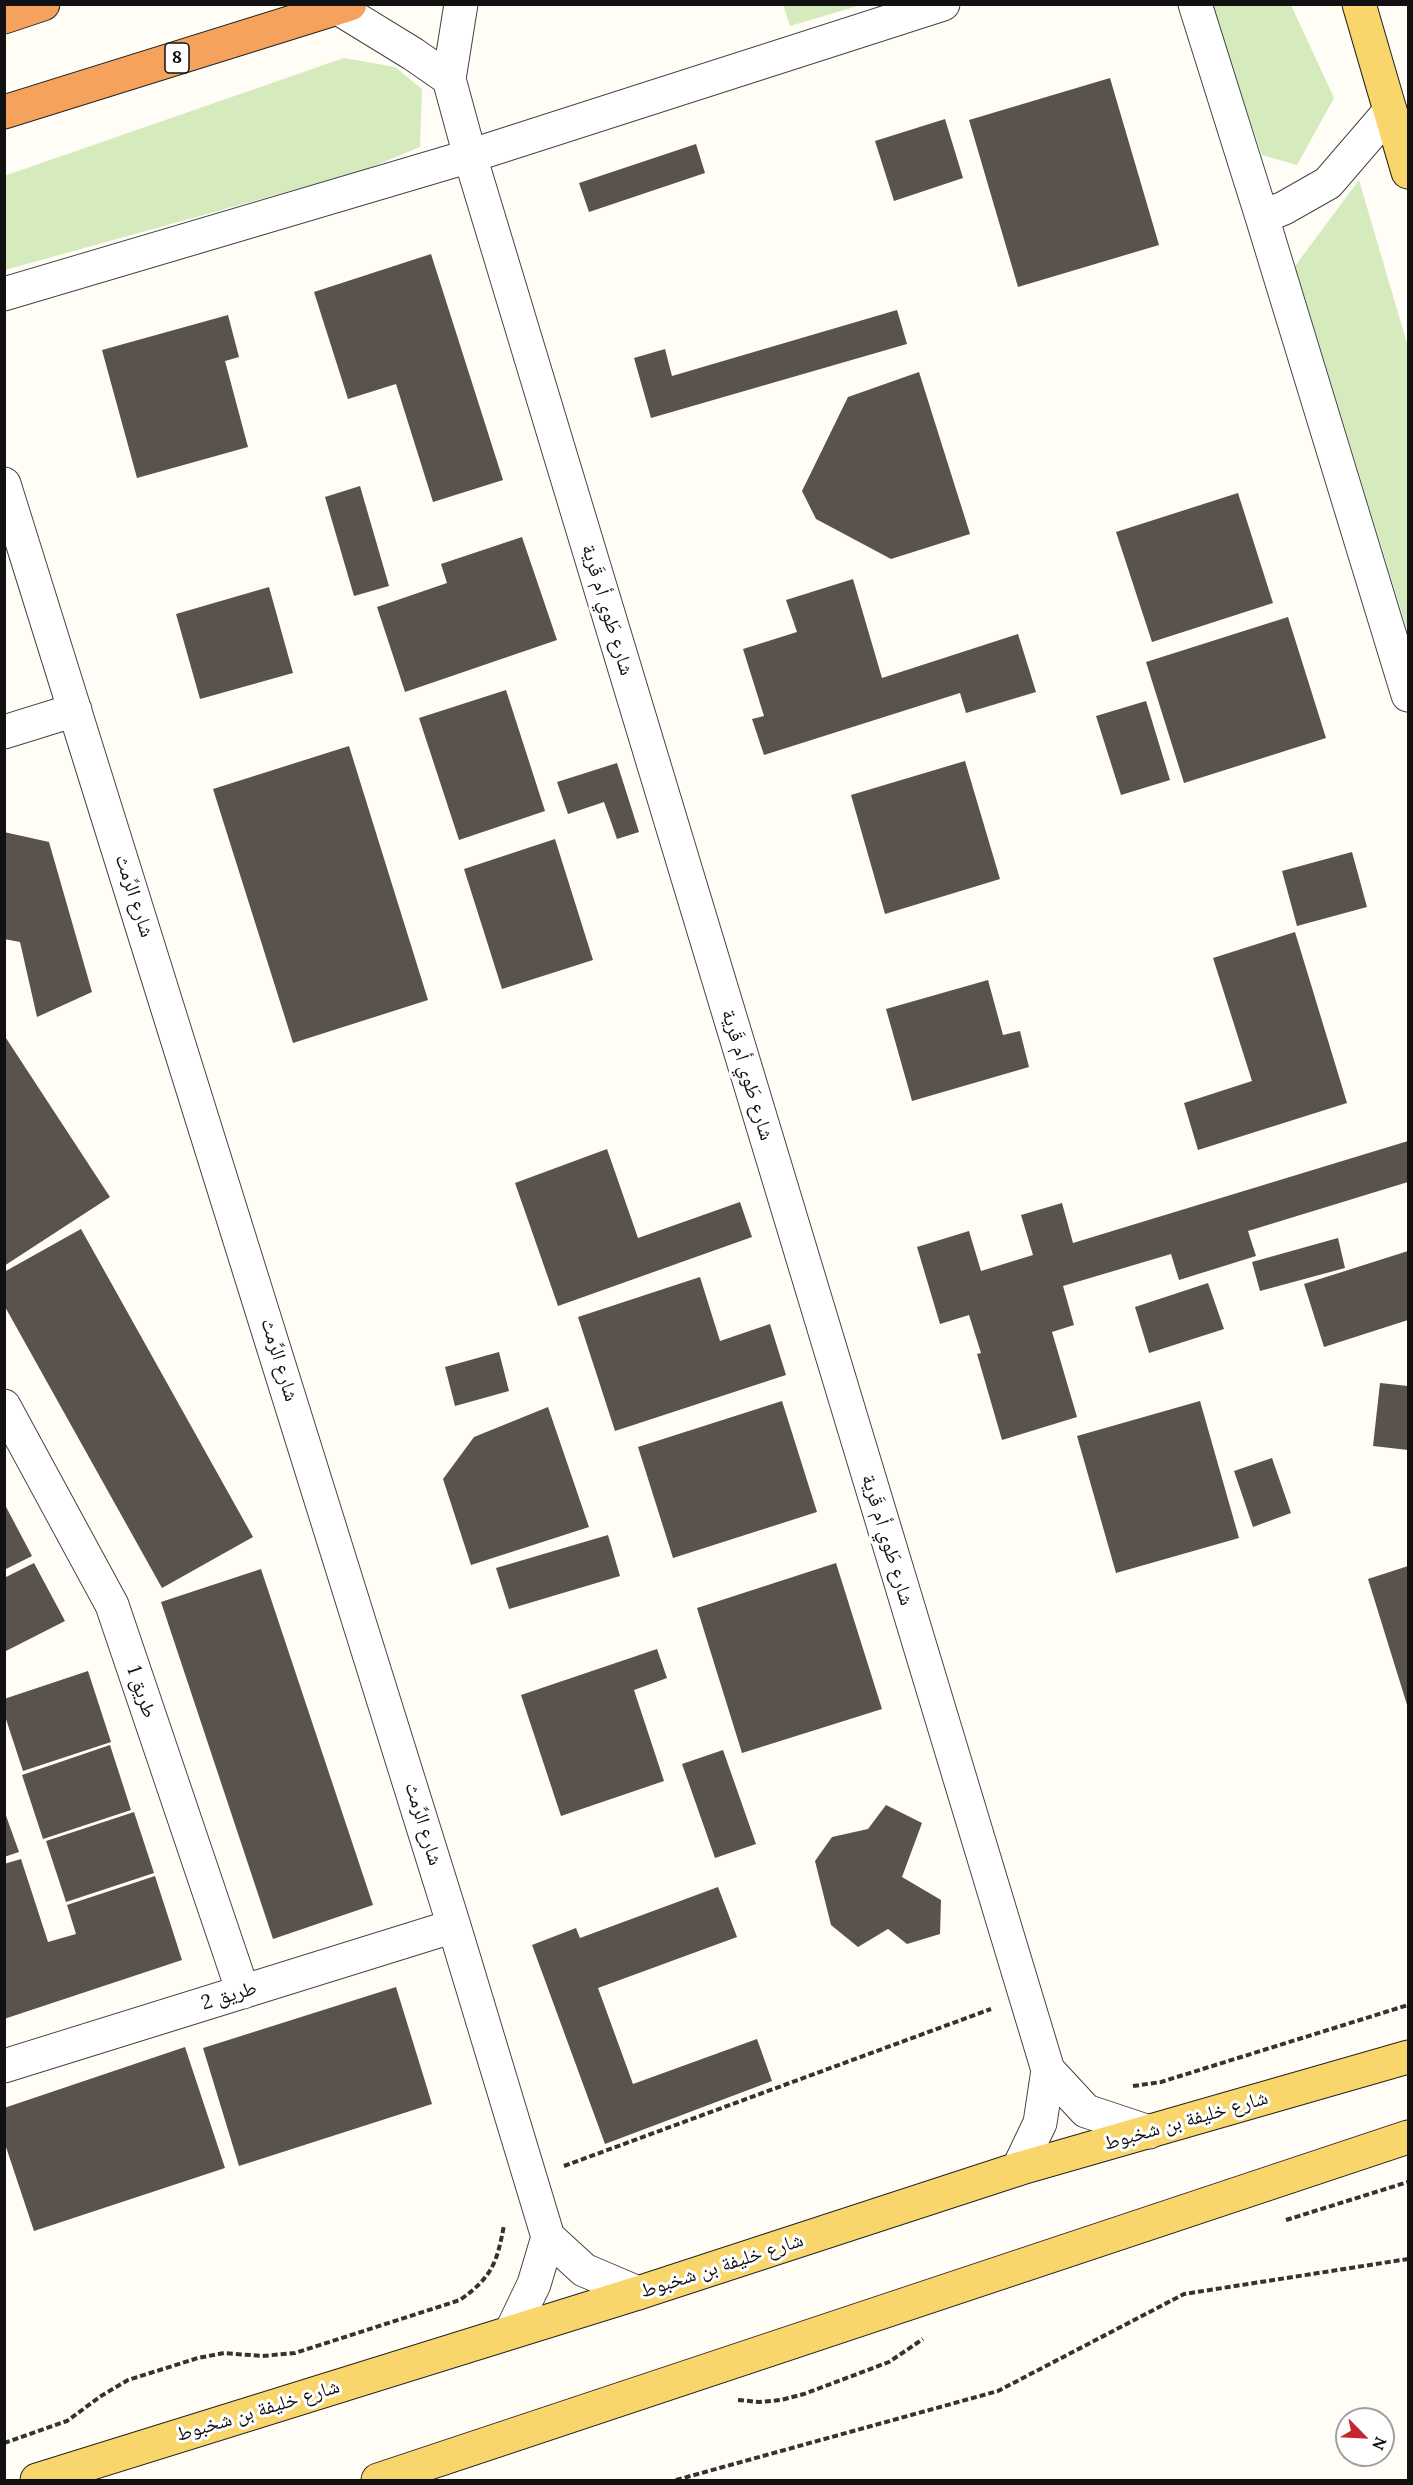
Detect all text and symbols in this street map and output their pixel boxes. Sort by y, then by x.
road number: 8 [165,43,189,73]
street label: شارع طَوي أم قَرية [576,542,638,678]
street label: شارع الرِّمث [109,851,159,941]
street label: شارع طَوي أم قَرية [716,1007,778,1143]
street label: شارع الرِّمث [255,1315,303,1405]
street label: شارع طَوي أم قَرية [856,1472,918,1608]
street label: طريق 1 [121,1663,161,1721]
street label: شارع الرِّمث [399,1779,447,1869]
street label: طريق 2 [198,1976,260,2016]
street label: شارع خليفة بن شخبوط [1101,2086,1271,2156]
street label: شارع خليفة بن شخبوط [638,2228,806,2304]
street label: شارع خليفة بن شخبوط [173,2375,343,2447]
north arrow [1335,2407,1395,2467]
text: N [1368,2434,1391,2453]

